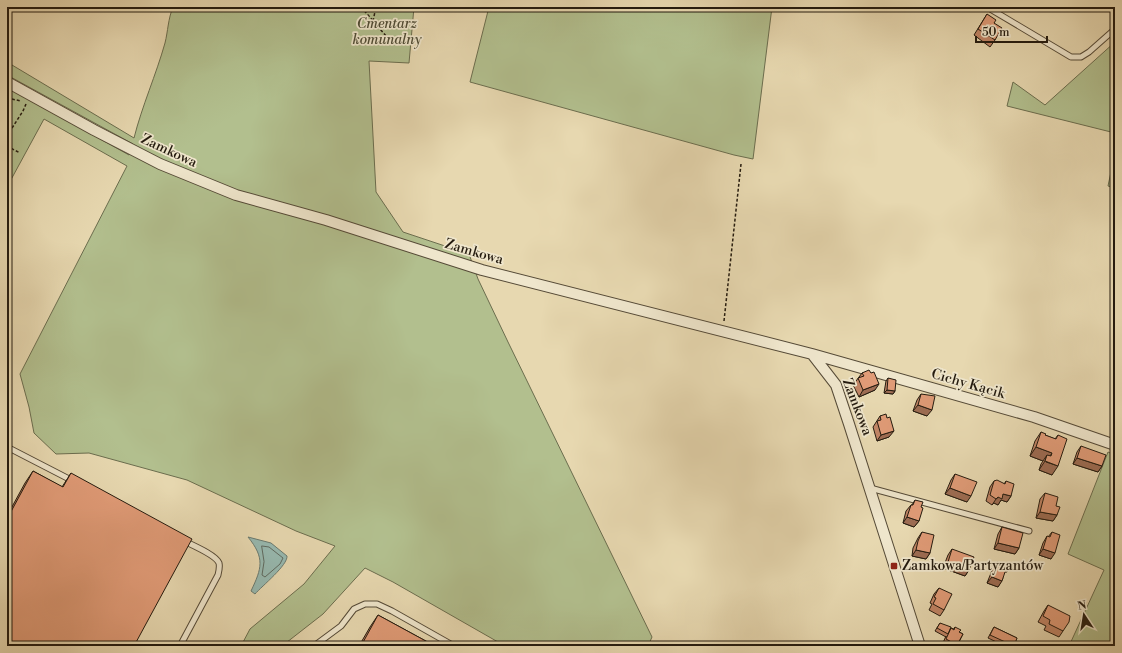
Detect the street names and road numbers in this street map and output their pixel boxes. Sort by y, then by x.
street label: Zamkowa [138,130,201,172]
street label: Zamkowa [443,235,506,269]
street label: Cichy Kącik [929,365,1008,403]
street label: Zamkowa [838,376,876,439]

